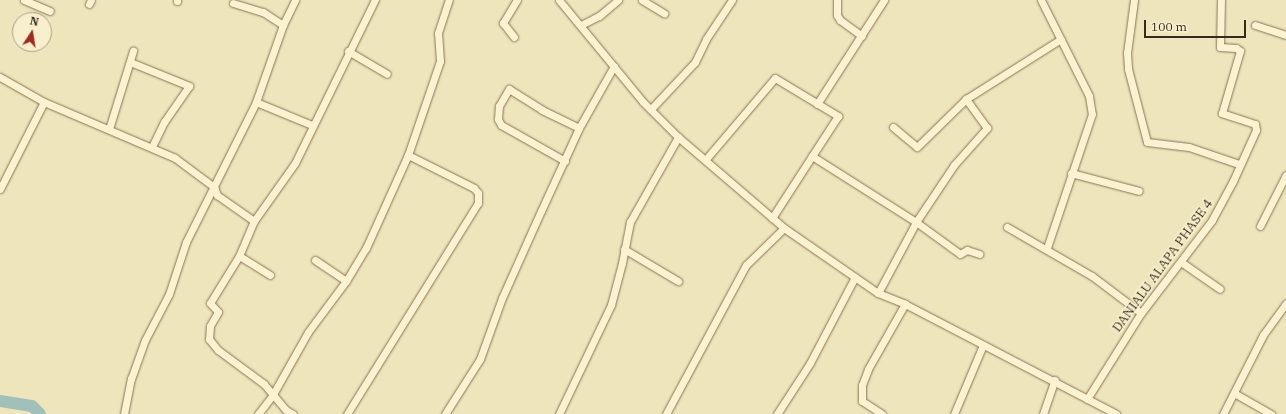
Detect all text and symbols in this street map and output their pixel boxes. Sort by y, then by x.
north arrow [12,12,52,52]
scale bar [1146,12,1248,38]
text: N [29,13,40,29]
text: 100 m [1151,19,1187,34]
street label: DANIALU ALAPA PHASE 4 [1110,197,1216,335]

